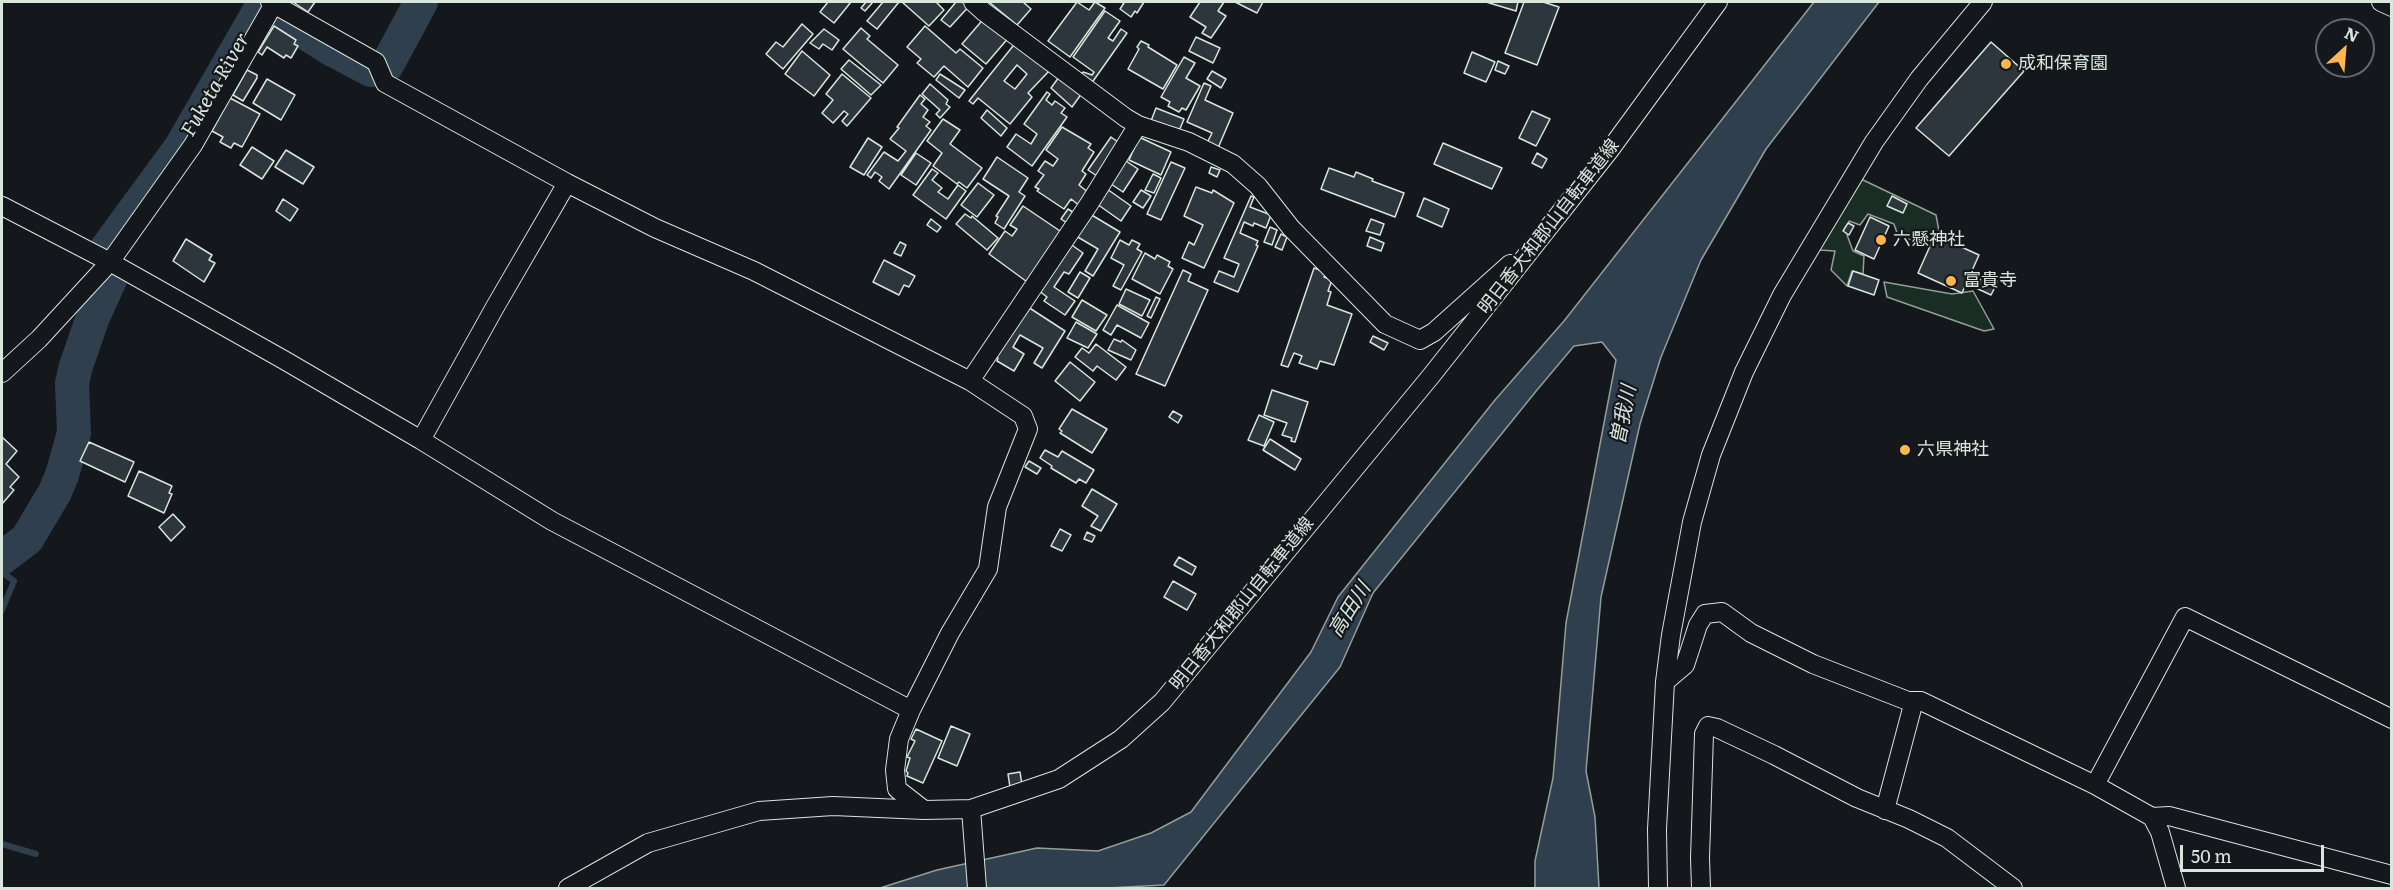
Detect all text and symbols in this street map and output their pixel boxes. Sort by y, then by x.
north arrow [2315,18,2375,78]
text: N [2341,20,2363,47]
water label: Fuketa River [177,29,255,141]
place label: 成和保育園 [2018,53,2108,75]
marker: 成和保育園 [1999,57,2013,71]
street label: 明日香大和郡山自転車道線 [1474,135,1624,319]
place label: 六懸神社 [1893,229,1965,251]
marker: 六懸神社 [1874,233,1888,247]
place label: 富貴寺 [1963,270,2017,292]
marker: 富貴寺 [1944,274,1958,288]
water label: 曽我川 [1606,383,1642,447]
place label: 六県神社 [1917,439,1989,461]
marker: 六県神社 [1898,443,1912,457]
street label: 明日香大和郡山自転車道線 [1166,513,1318,695]
water label: 高田川 [1324,578,1376,642]
scale bar [2183,833,2327,871]
text: 50 m [2191,842,2232,869]

